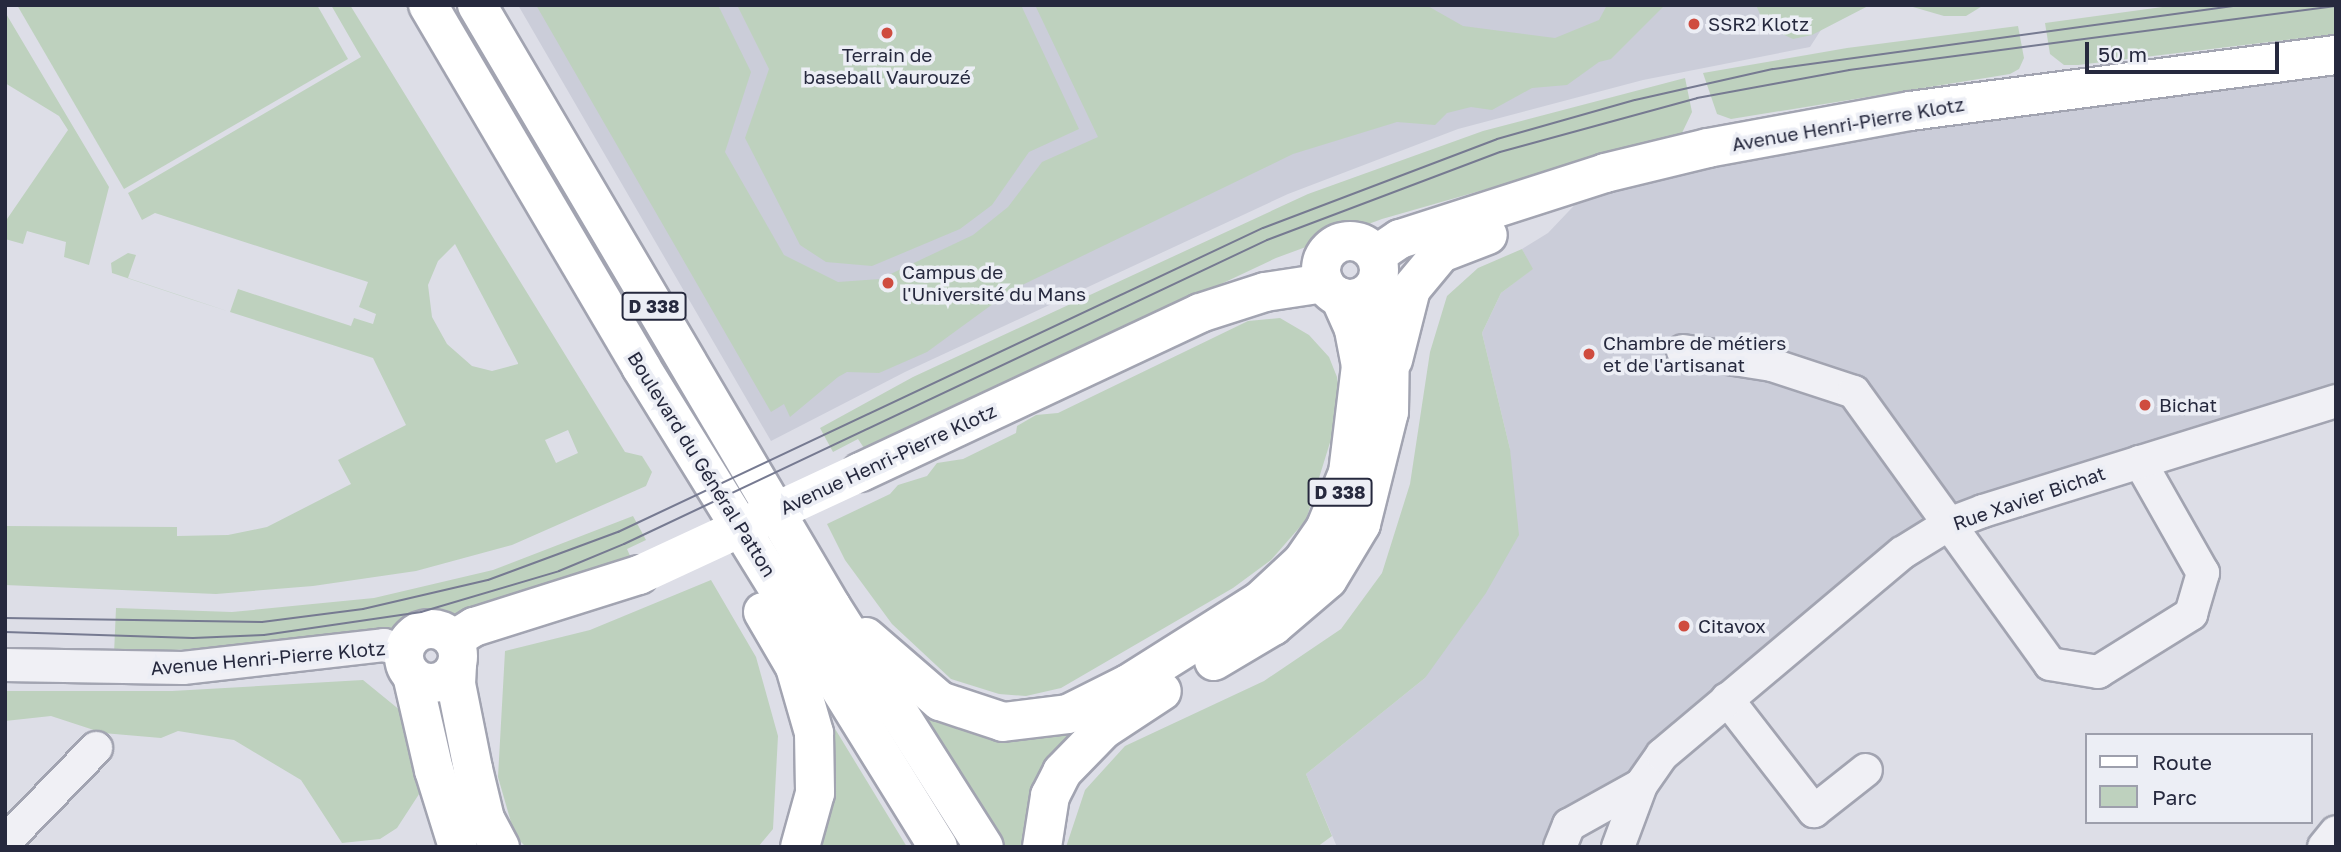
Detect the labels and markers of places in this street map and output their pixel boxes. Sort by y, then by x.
place label: SSR2 Klotz [1708,13,1809,35]
marker: SSR2 Klotz [1686,16,1702,32]
marker: Terrain de baseball Vaurouzé [879,25,895,41]
place label: Terrain de baseball Vaurouzé [803,44,971,88]
place label: Campus de l'Université du Mans [902,261,1086,305]
marker: Campus de l'Université du Mans [880,275,896,291]
place label: Chambre de métiers et de l'artisanat [1603,332,1786,376]
marker: Chambre de métiers et de l'artisanat [1581,346,1597,362]
place label: Bichat [2159,394,2217,416]
marker: Bichat [2137,397,2153,413]
place label: Citavox [1698,615,1766,637]
marker: Citavox [1676,618,1692,634]

